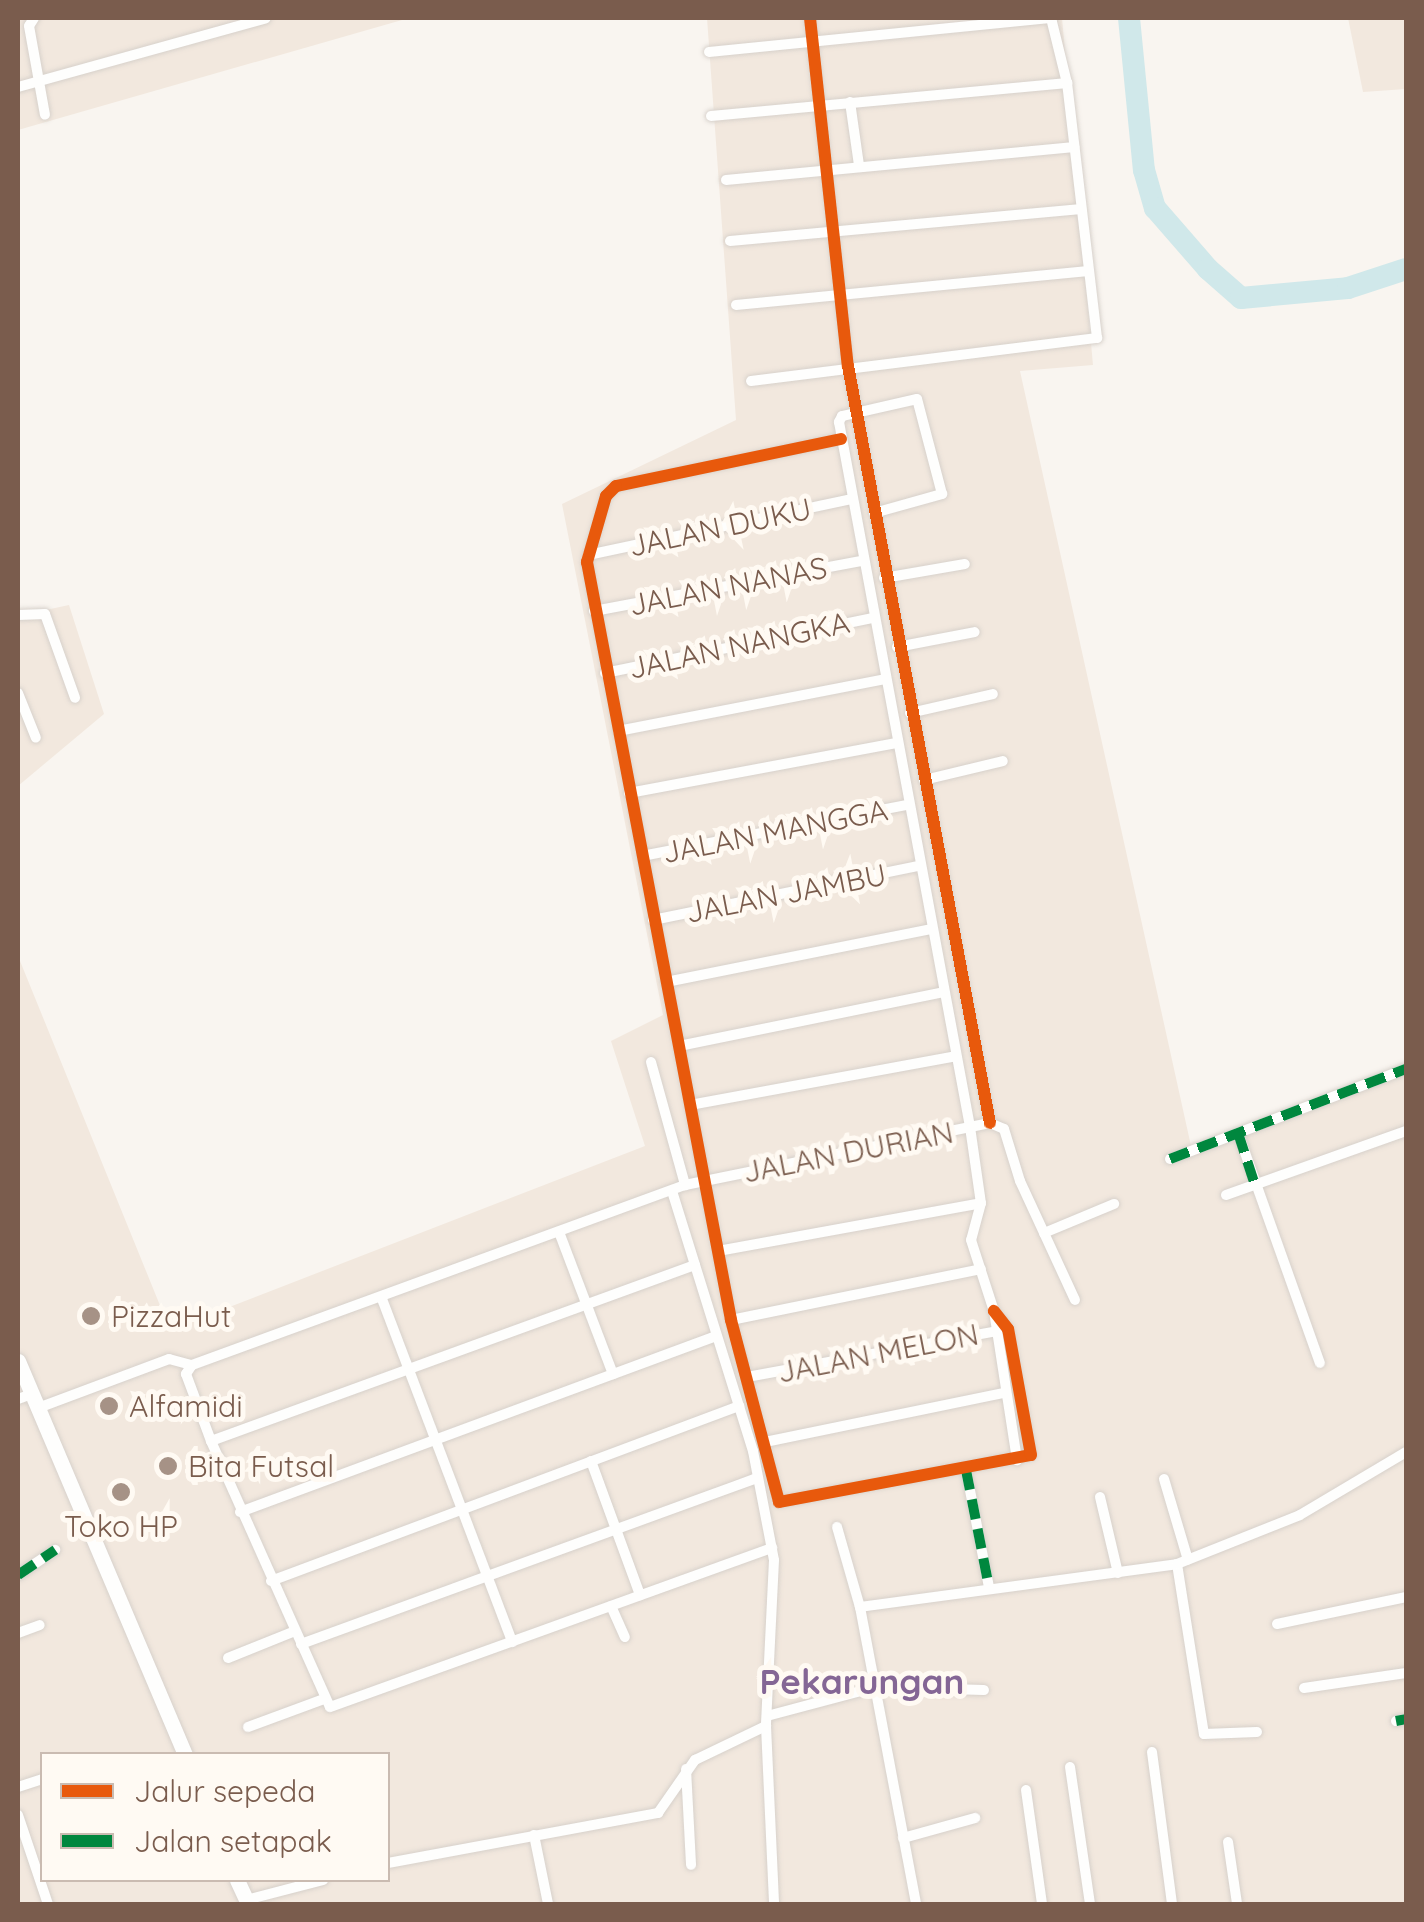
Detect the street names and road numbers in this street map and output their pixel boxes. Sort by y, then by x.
street label: JALAN DUKU [625,490,815,564]
street label: JALAN NANAS [626,549,830,623]
street label: JALAN NANGKA [625,604,853,686]
street label: JALAN MANGGA [659,792,891,870]
street label: JALAN JAMBU [683,856,889,930]
street label: JALAN DURIAN [740,1114,956,1190]
street label: JALAN MELON [775,1316,981,1390]

